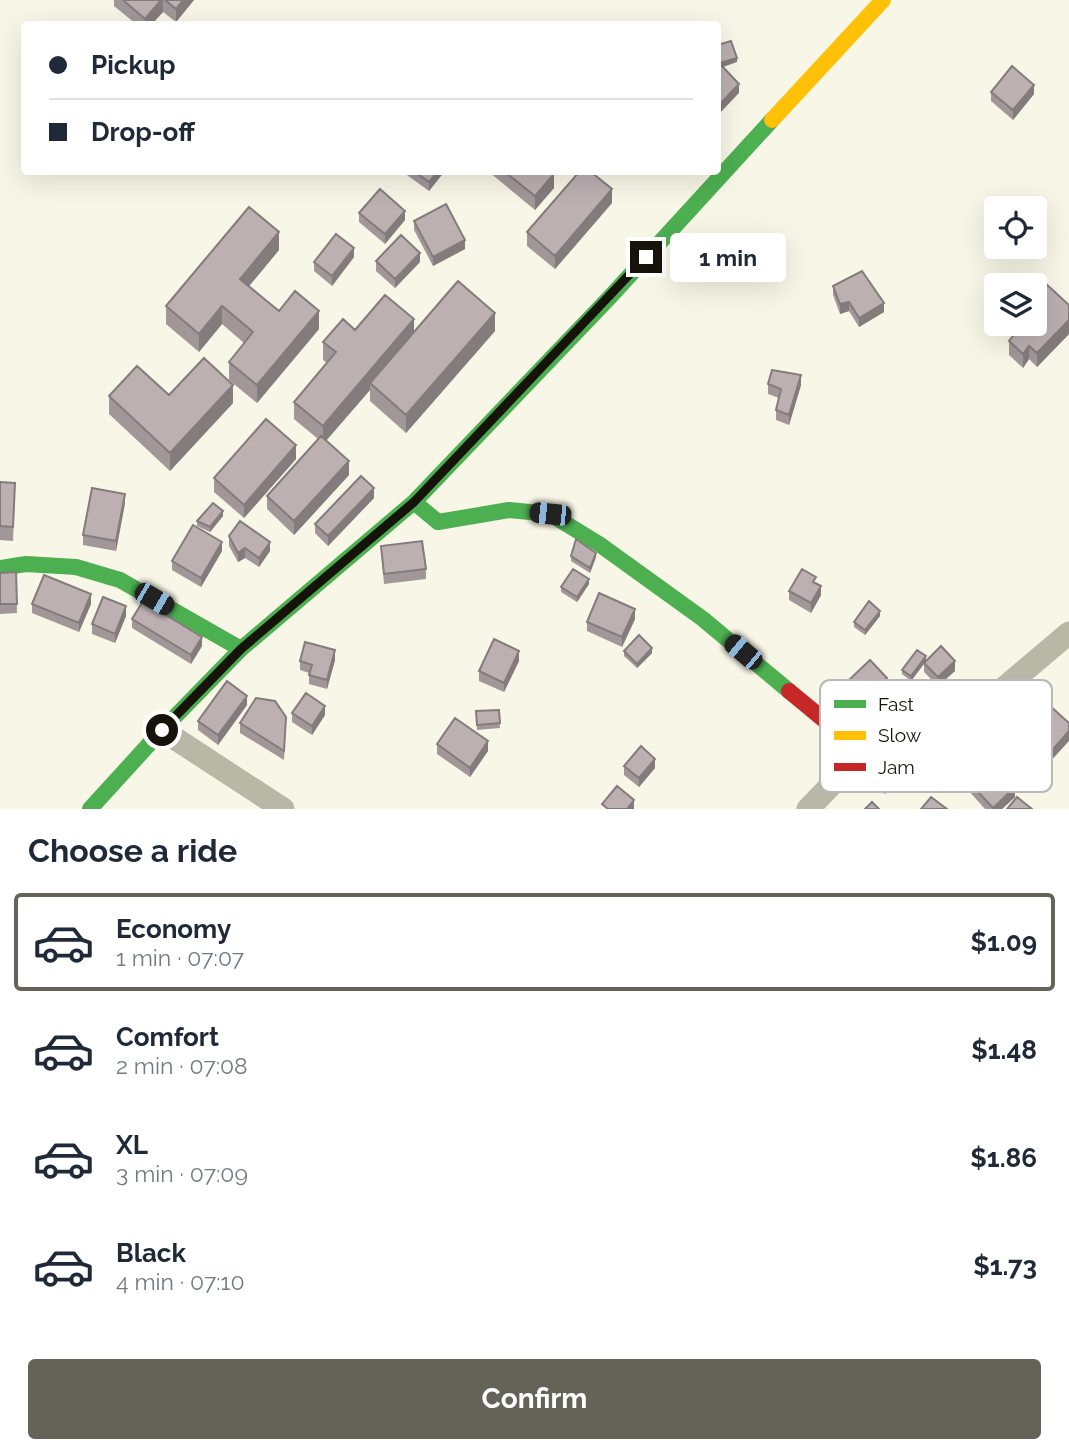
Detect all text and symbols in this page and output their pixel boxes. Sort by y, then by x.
text: Pickup [91,50,176,80]
text: Drop-off [91,117,195,147]
map controls [984,196,1047,336]
button: locate [984,196,1047,259]
callout: 1 min [670,232,786,282]
route end [630,241,662,273]
text: 1 min [699,244,757,271]
button: layers [984,273,1047,336]
car [529,501,572,527]
car [131,579,178,619]
car [721,630,766,674]
legend [820,680,1052,792]
text: Fast [878,693,914,715]
route start [146,714,178,746]
text: Slow [878,724,922,746]
text: Jam [878,756,915,778]
text: Choose a ride [28,832,237,869]
icon: car [32,911,95,974]
text: Economy [116,914,231,944]
text: $1.09 [971,927,1037,957]
text: 1 min · 07:07 [116,944,244,971]
icon: car [32,1019,95,1082]
text: Comfort [116,1022,219,1052]
text: $1.48 [971,1035,1037,1065]
text: 2 min · 07:08 [116,1052,248,1079]
icon: car [32,1127,95,1190]
text: XL [116,1130,148,1160]
text: $1.86 [970,1143,1037,1173]
text: 3 min · 07:09 [116,1160,248,1187]
icon: car [32,1235,95,1298]
text: Black [116,1238,186,1268]
text: $1.73 [973,1251,1037,1281]
text: 4 min · 07:10 [116,1268,245,1295]
button: Confirm [28,1359,1041,1439]

